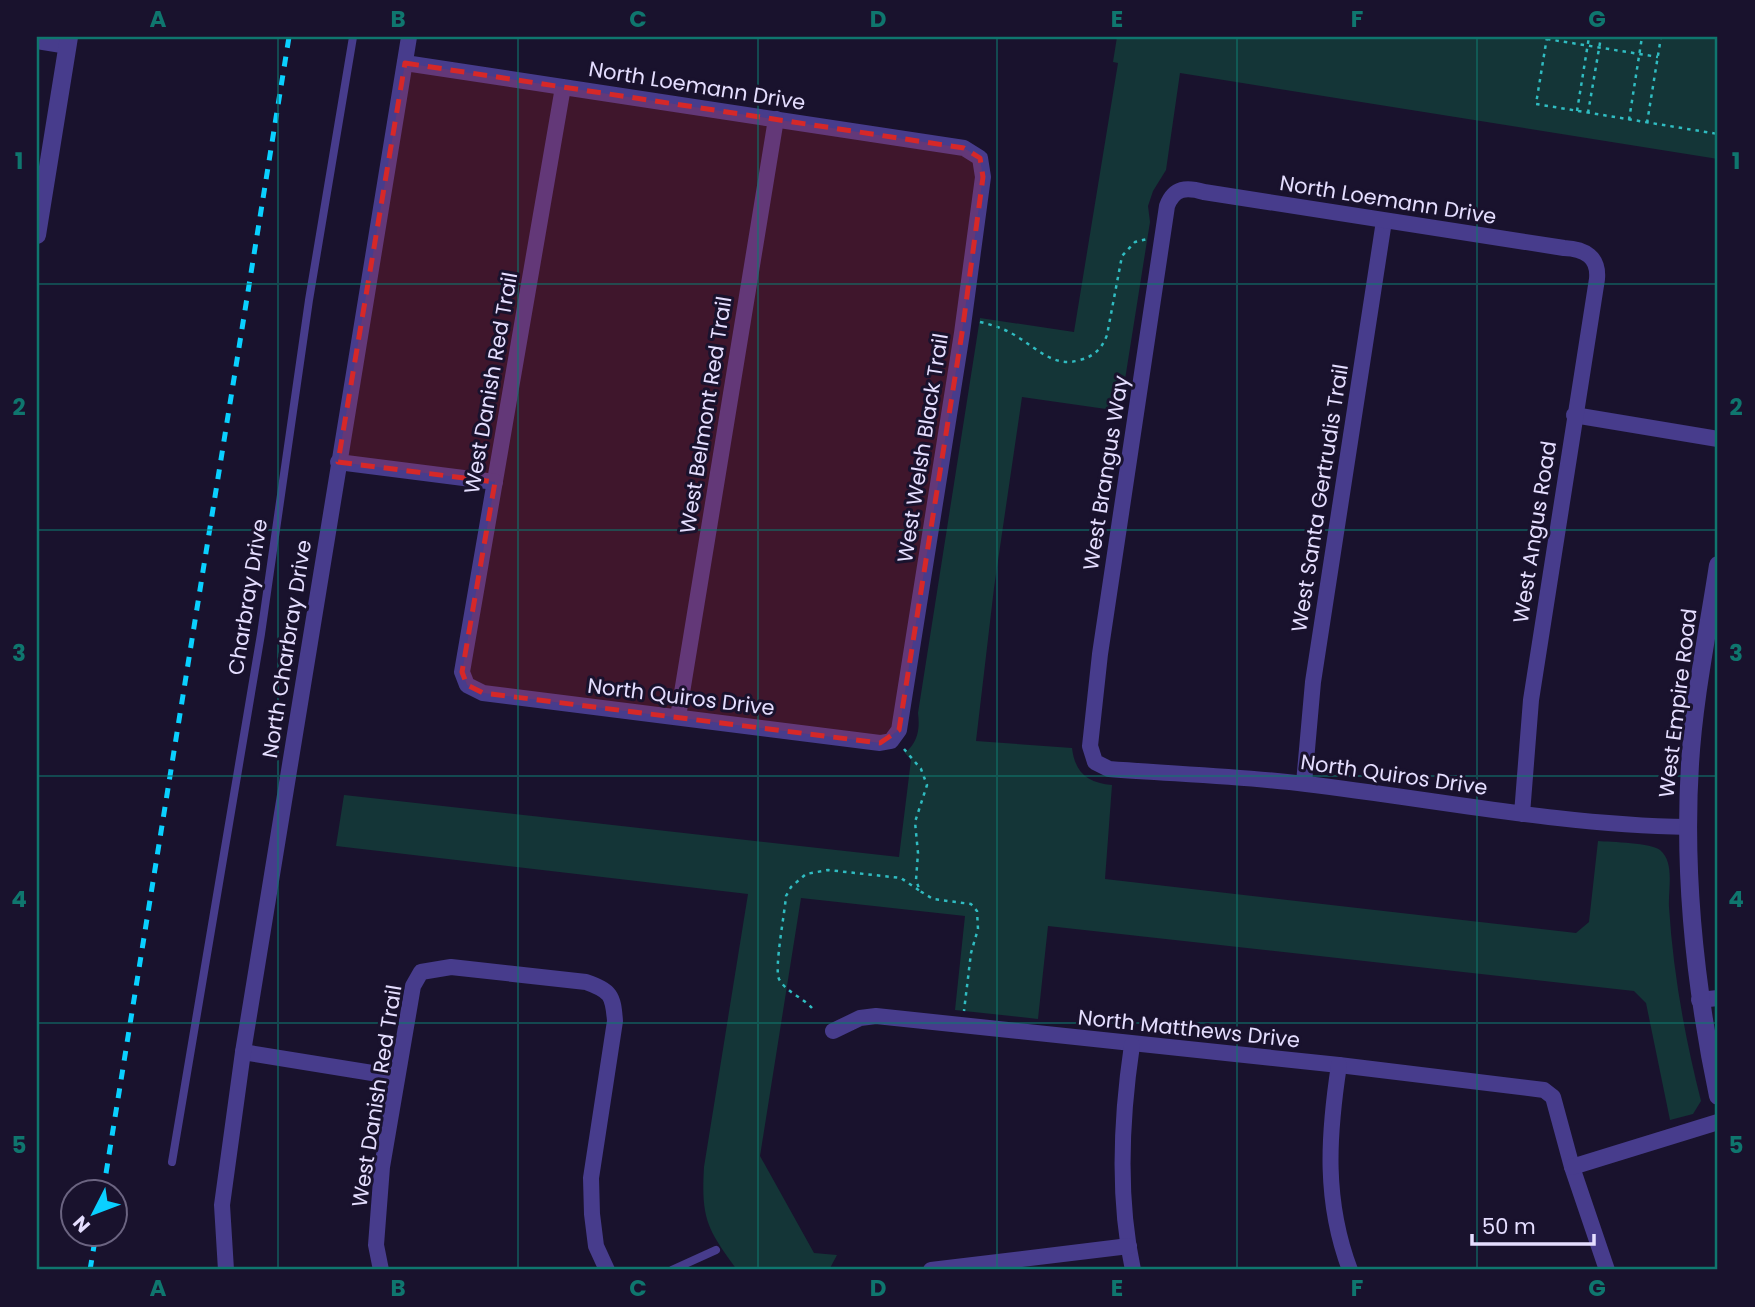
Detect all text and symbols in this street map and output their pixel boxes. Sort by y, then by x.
text: A [150,3,167,35]
text: B [390,3,406,35]
text: C [629,3,647,35]
text: D [870,3,886,35]
text: E [1111,3,1123,35]
text: F [1351,3,1363,35]
text: G [1588,3,1606,35]
street label: North Loemann Drive [587,54,808,117]
text: 1 [15,145,23,177]
text: 1 [1732,145,1740,177]
street label: North Loemann Drive [1278,168,1499,231]
street label: West Danish Red Trail [457,270,524,496]
street label: West Belmont Red Trail [672,294,739,536]
street label: West Welsh Black Trail [890,331,955,565]
street label: West Santa Gertrudis Trail [1284,362,1355,634]
street label: West Brangus Way [1076,373,1135,572]
text: 2 [12,391,26,423]
text: 2 [1729,391,1743,423]
street label: West Angus Road [1506,439,1563,625]
street label: Charbray Drive [221,517,274,677]
street label: North Charbray Drive [255,538,318,760]
street label: West Empire Road [1651,607,1704,799]
text: 3 [12,637,26,669]
text: 3 [1729,637,1743,669]
street label: North Quiros Drive [586,671,776,722]
street label: North Quiros Drive [1299,747,1489,802]
text: 4 [11,883,27,915]
text: 4 [1728,883,1744,915]
street label: West Danish Red Trail [345,983,408,1209]
street label: North Matthews Drive [1077,1002,1302,1055]
text: 5 [12,1129,26,1161]
text: 5 [1729,1129,1743,1161]
north arrow [60,1178,130,1248]
scale bar [1472,1202,1594,1246]
text: N [67,1210,97,1238]
text: 50 m [1482,1212,1536,1241]
text: A [150,1272,167,1304]
text: B [390,1272,406,1304]
text: C [629,1272,647,1304]
text: D [870,1272,886,1304]
text: E [1111,1272,1123,1304]
text: F [1351,1272,1363,1304]
text: G [1588,1272,1606,1304]

